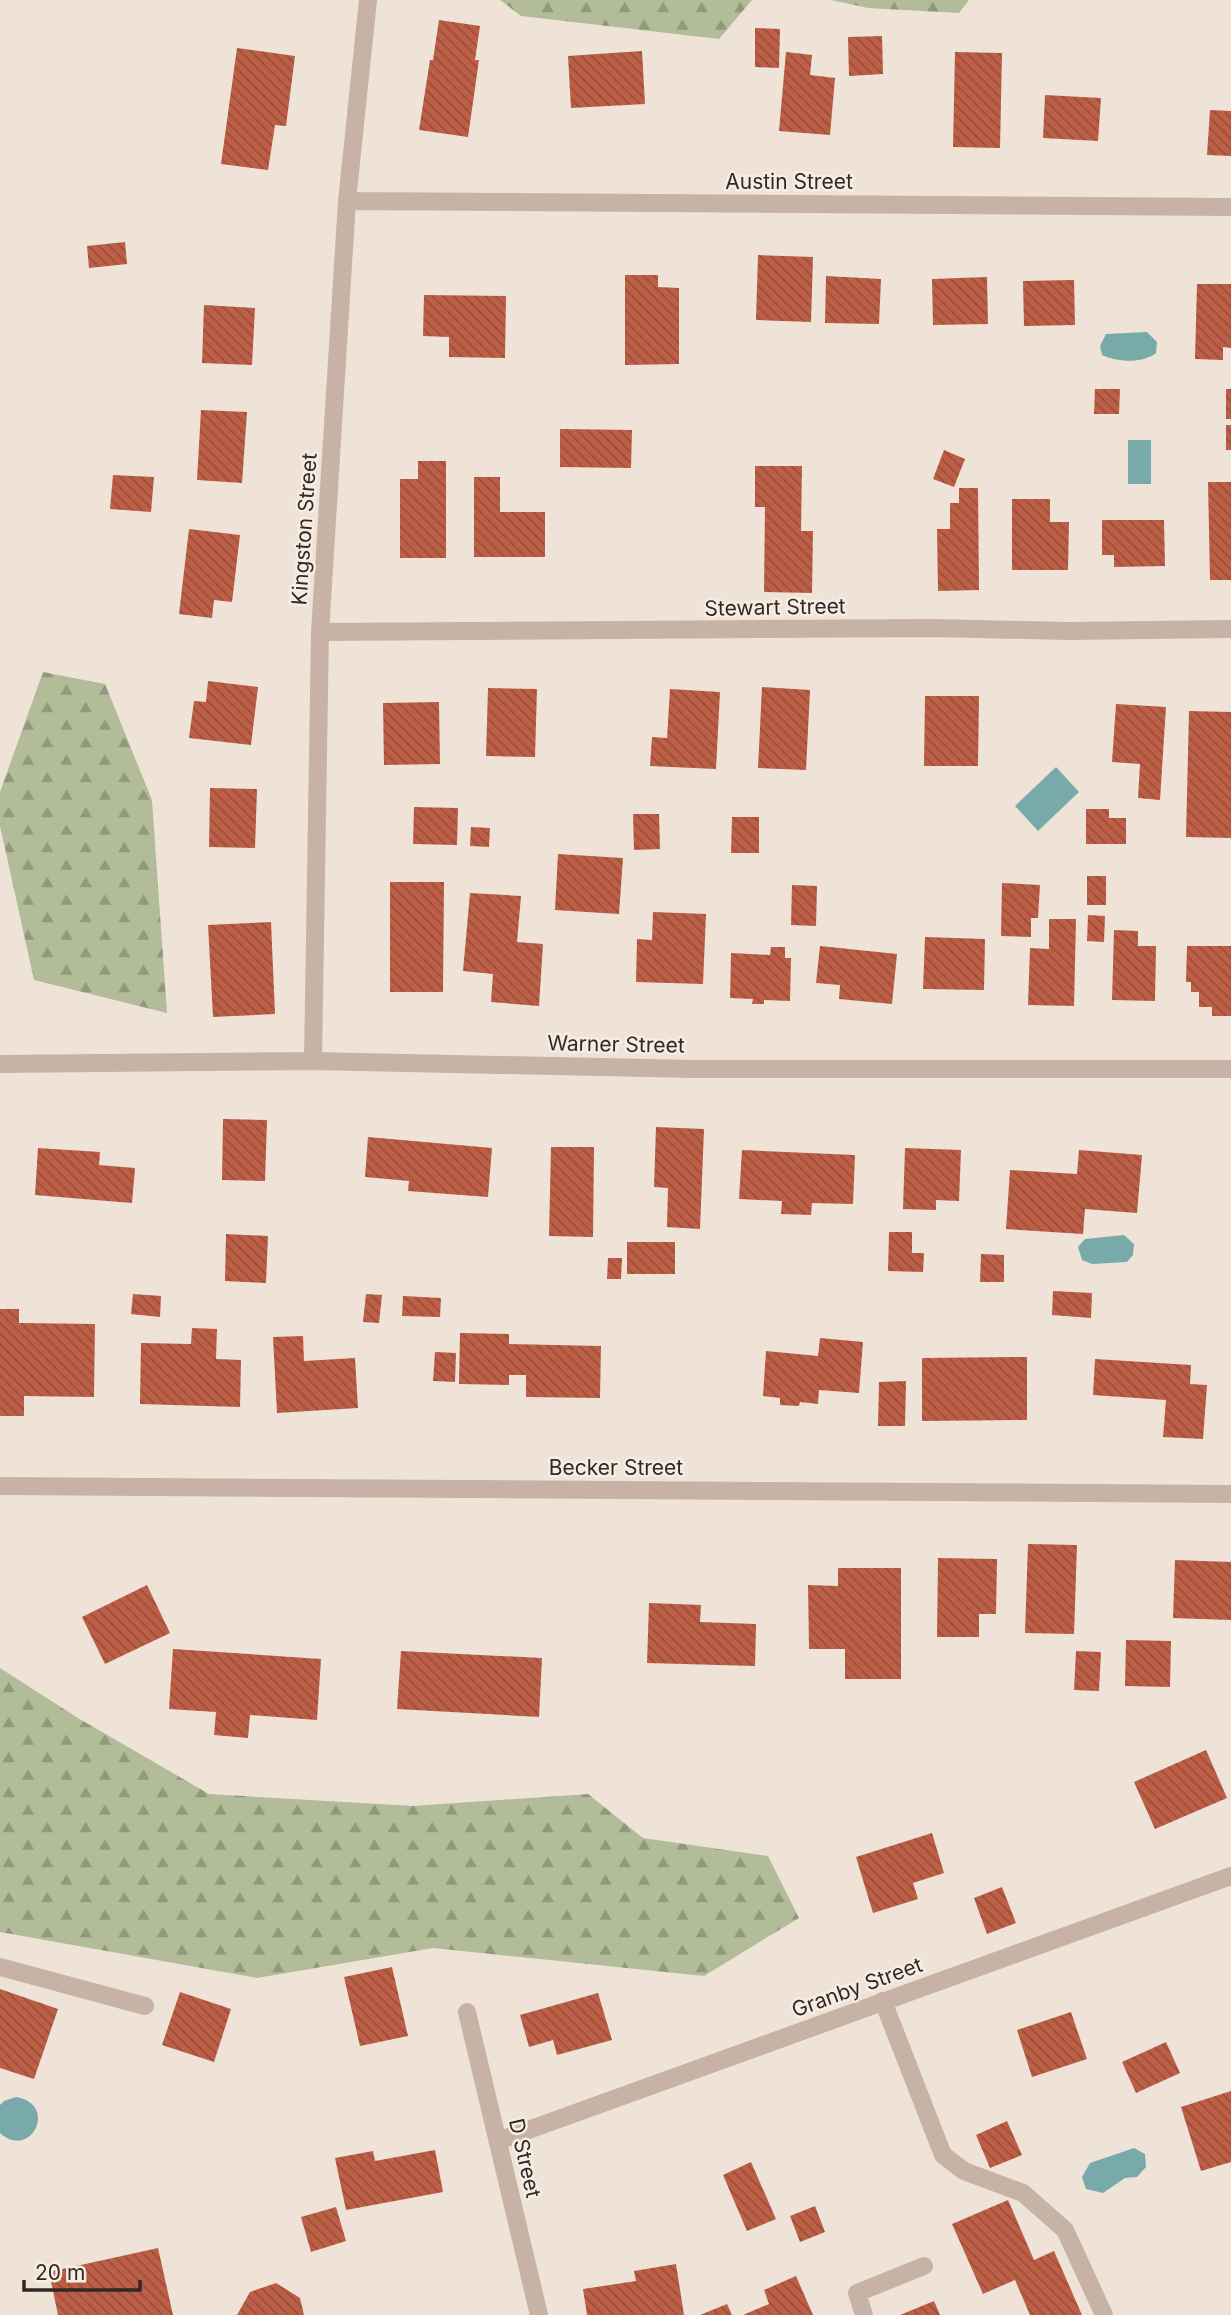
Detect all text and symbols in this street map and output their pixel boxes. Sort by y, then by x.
street label: Austin Street [725,169,853,194]
street label: Kingston Street [286,452,322,606]
street label: Stewart Street [704,593,846,621]
street label: Warner Street [547,1030,685,1058]
street label: Becker Street [549,1455,683,1480]
street label: Granby Street [788,1952,926,2022]
street label: D Street [504,2116,546,2200]
scale bar [24,2248,140,2292]
text: 20 m [35,2260,85,2285]

